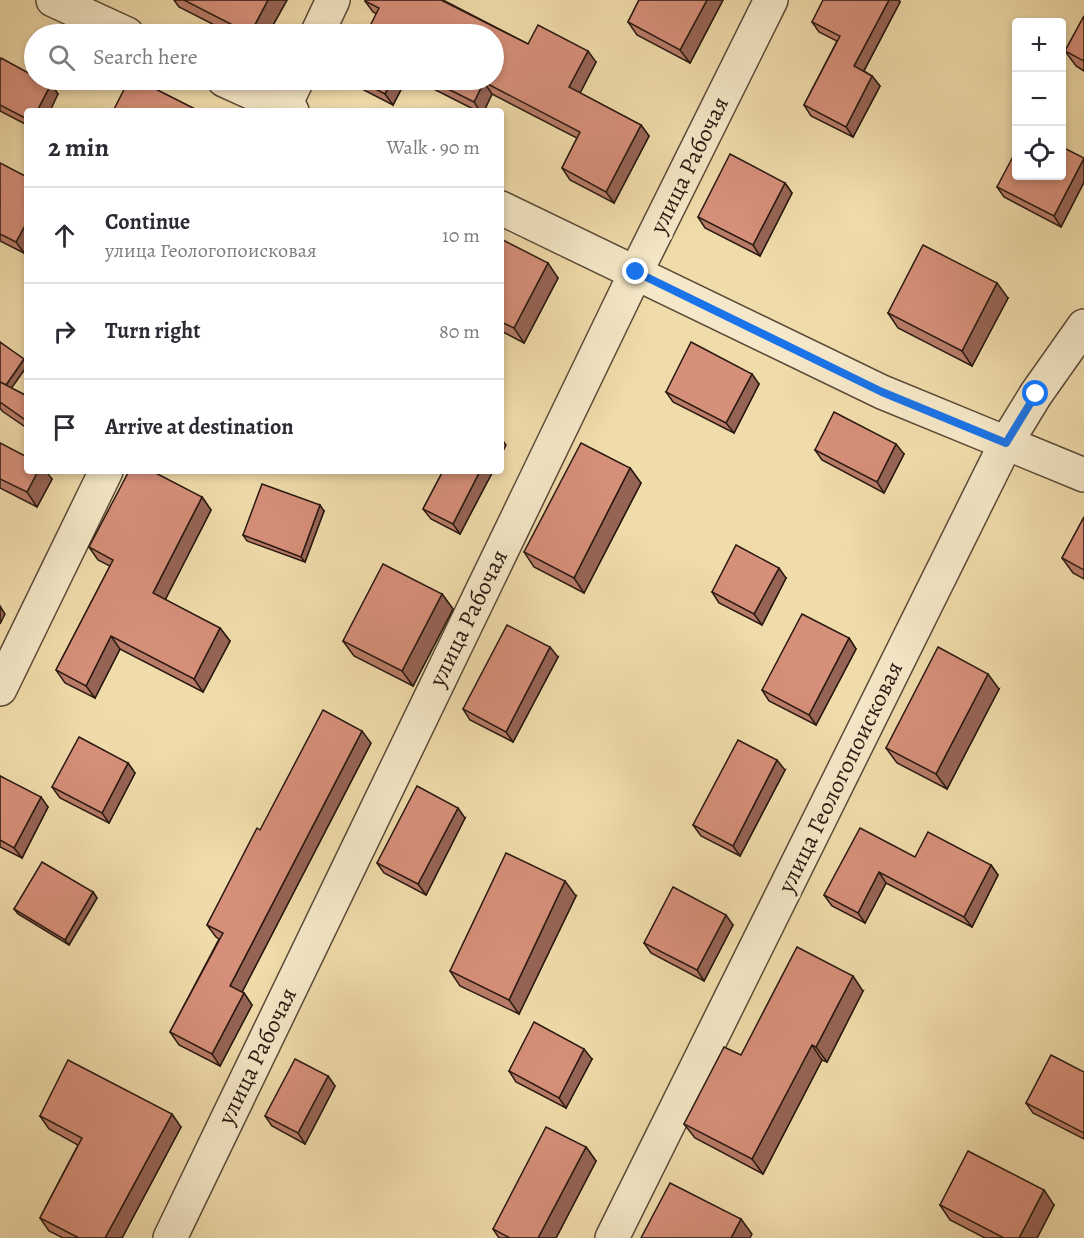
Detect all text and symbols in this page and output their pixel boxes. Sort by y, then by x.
map controls [1012,18,1066,180]
button: + [1012,18,1066,72]
search box [24,24,504,90]
icon: search [45,41,78,74]
text: Search here [93,42,198,72]
button: − [1012,72,1066,126]
street label: улица Рабочая [642,91,736,240]
button: locate [1012,126,1066,180]
text: 2 min [48,130,109,165]
text: Walk · 90 m [387,134,480,161]
text: Continue [105,207,190,237]
icon: ahead [48,219,81,252]
text: 10 m [442,222,480,249]
text: улица Геологопоисковая [105,237,317,264]
route end [622,258,648,284]
icon: right [48,315,81,348]
text: Turn right [105,316,201,346]
text: 80 m [439,318,480,345]
route start [1022,380,1048,406]
icon: arrive [48,411,81,444]
text: Arrive at destination [105,412,294,442]
street label: улица Рабочая [421,544,515,693]
street label: улица Геологопоисковая [770,656,910,899]
street label: улица Рабочая [210,982,304,1131]

